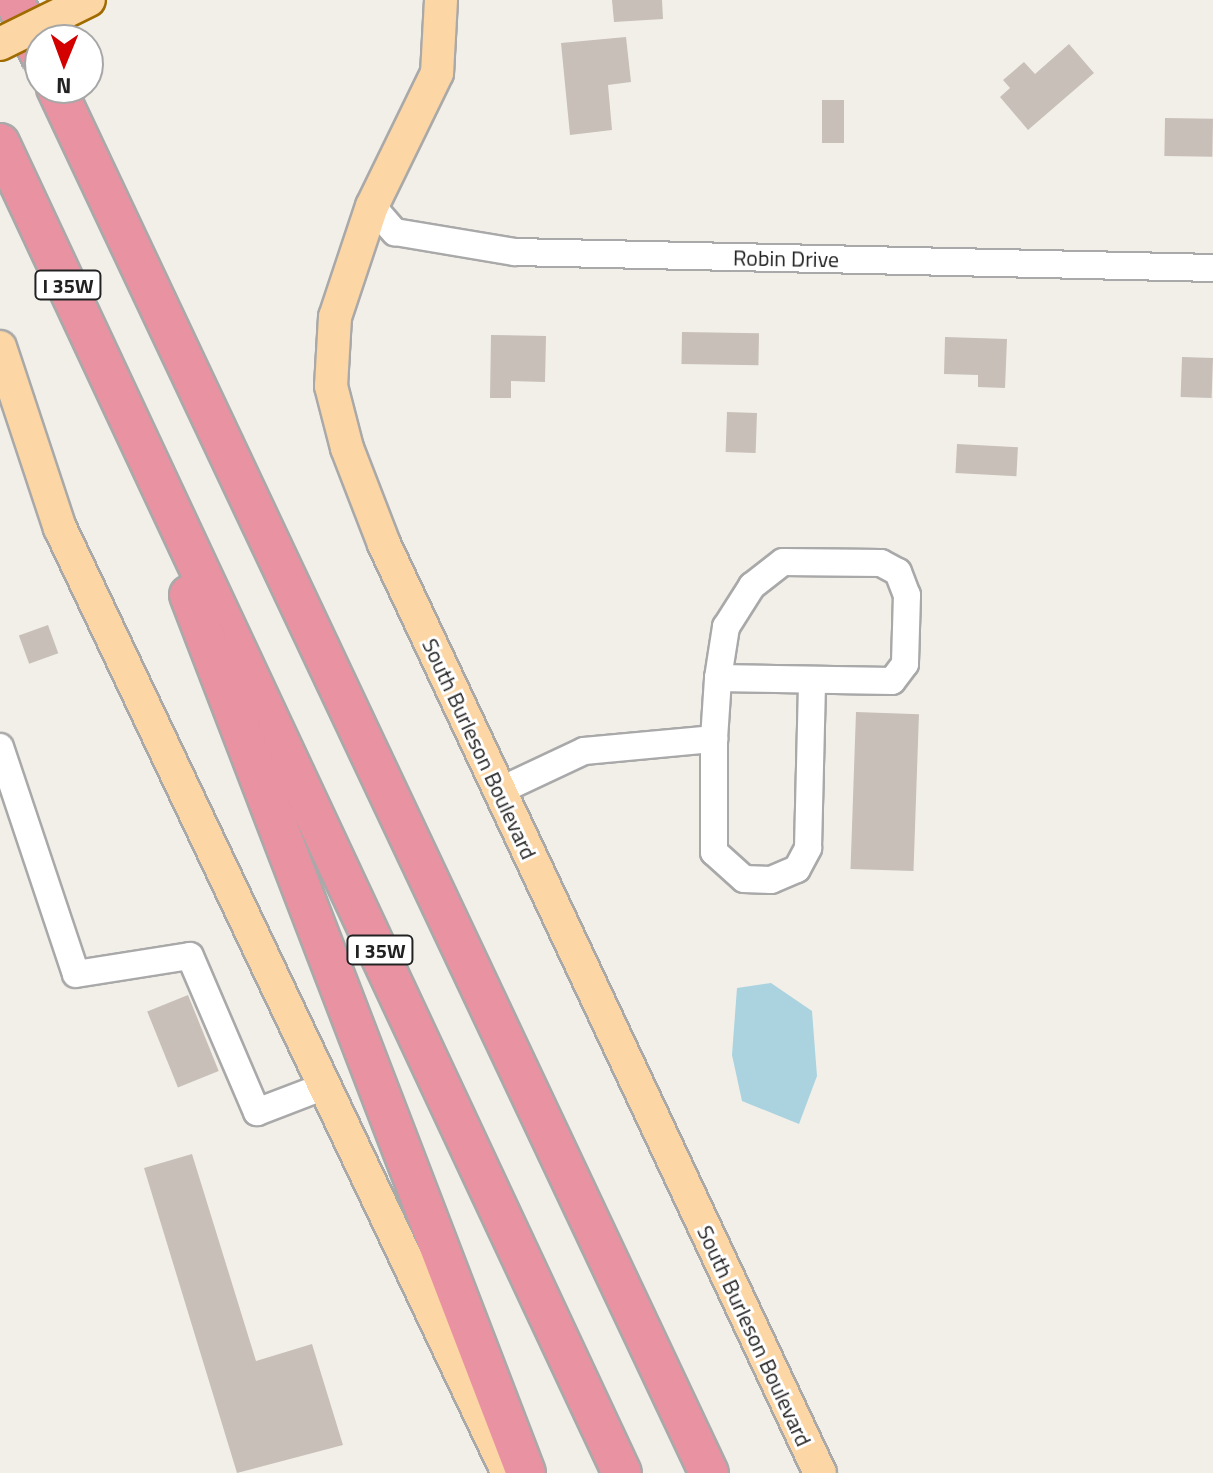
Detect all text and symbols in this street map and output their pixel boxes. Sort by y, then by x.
north arrow [24,24,104,104]
text: N [56,69,72,103]
street label: Robin Drive [733,245,839,273]
road number: I 35W [34,269,102,301]
street label: South Burleson Boulevard [416,634,542,864]
road number: I 35W [346,934,414,966]
street label: South Burleson Boulevard [691,1221,817,1451]

